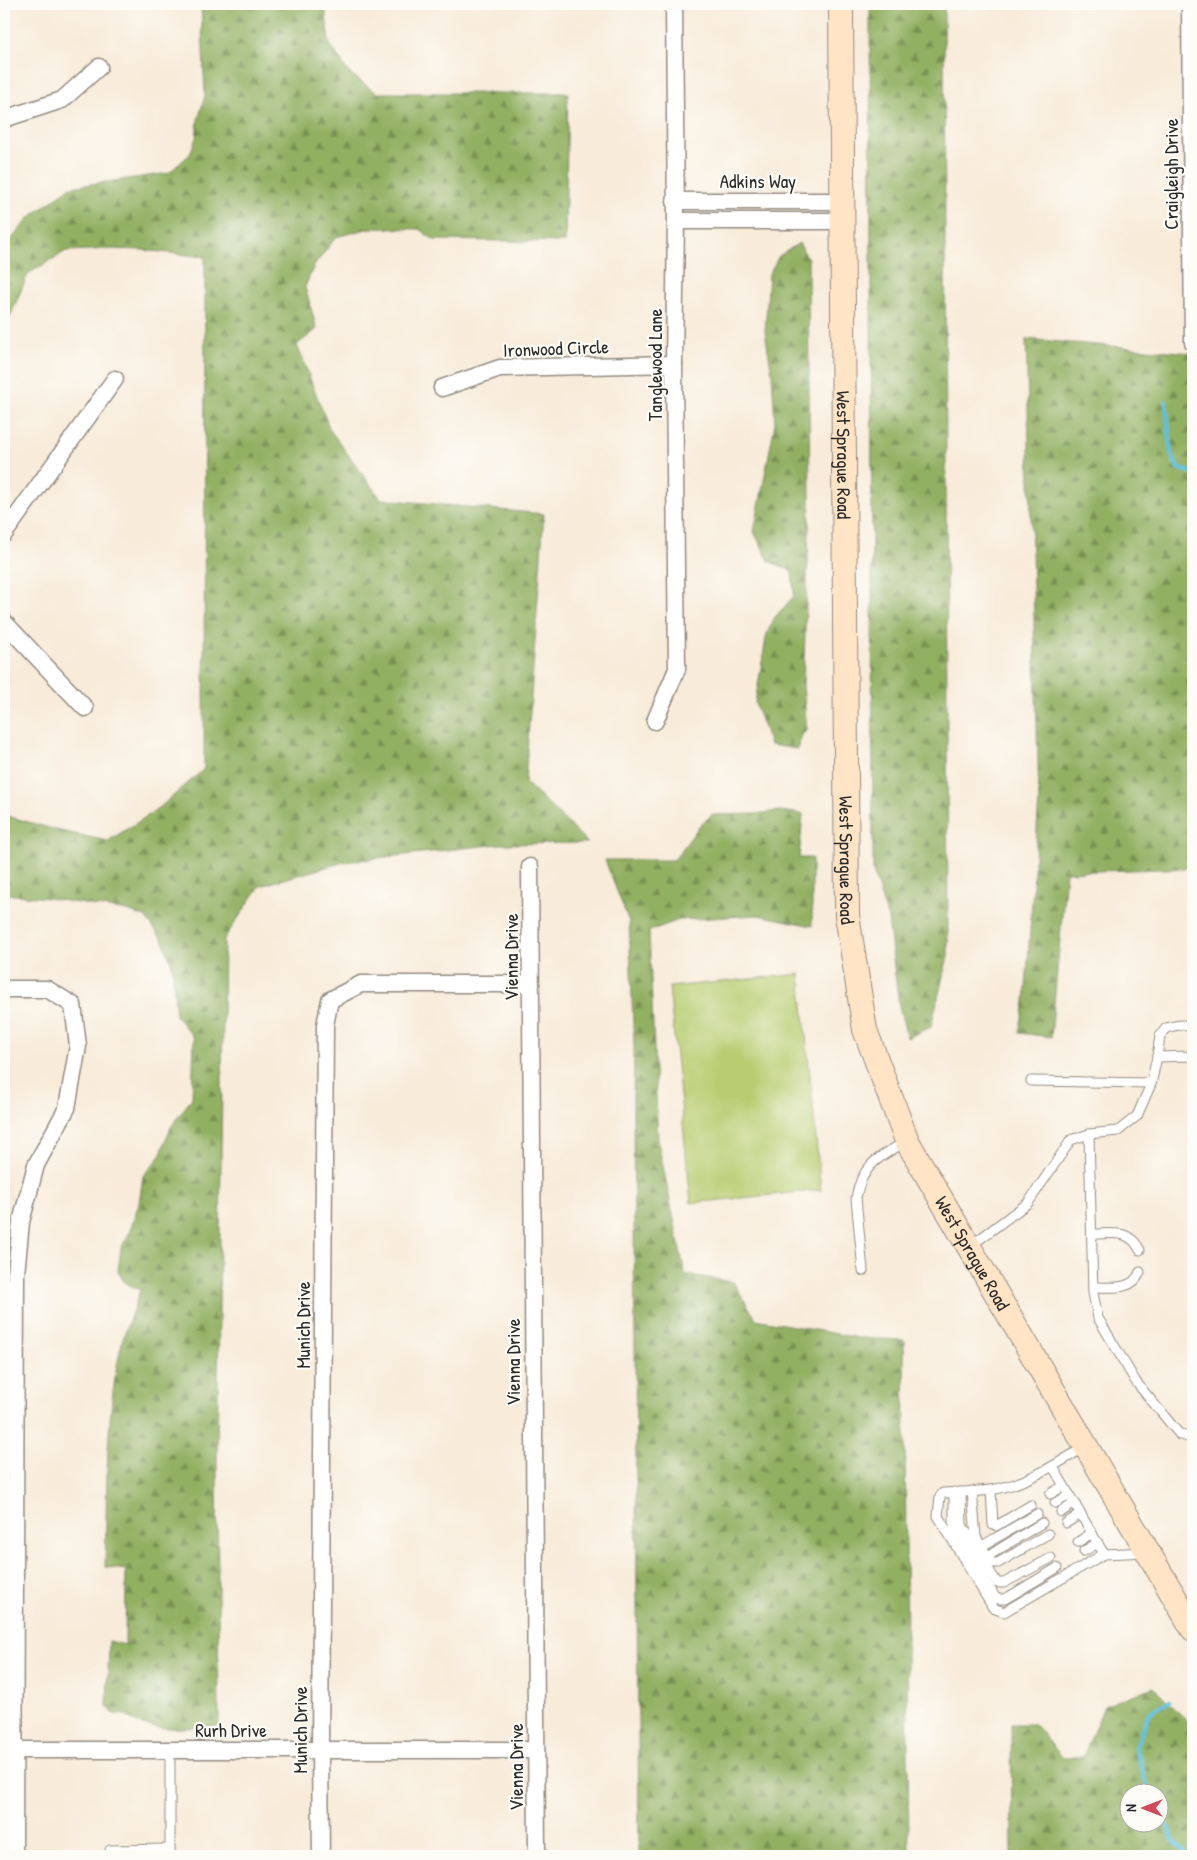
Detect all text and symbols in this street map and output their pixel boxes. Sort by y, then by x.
street label: Craigleigh Drive [1158,118,1184,230]
street label: Adkins Way [720,168,796,194]
street label: Tanglewood Lane [642,308,668,421]
street label: Ironwood Circle [503,333,610,363]
street label: West Sprague Road [831,391,857,520]
street label: West Sprague Road [833,796,861,927]
street label: Vienna Drive [498,913,524,1001]
street label: West Sprague Road [929,1191,1017,1316]
street label: Munich Drive [290,1281,316,1369]
street label: Vienna Drive [500,1318,526,1406]
street label: Munich Drive [287,1686,313,1774]
street label: Rurh Drive [195,1717,267,1743]
street label: Vienna Drive [503,1723,529,1811]
north arrow [1120,1782,1170,1832]
text: N [1121,1804,1140,1812]

